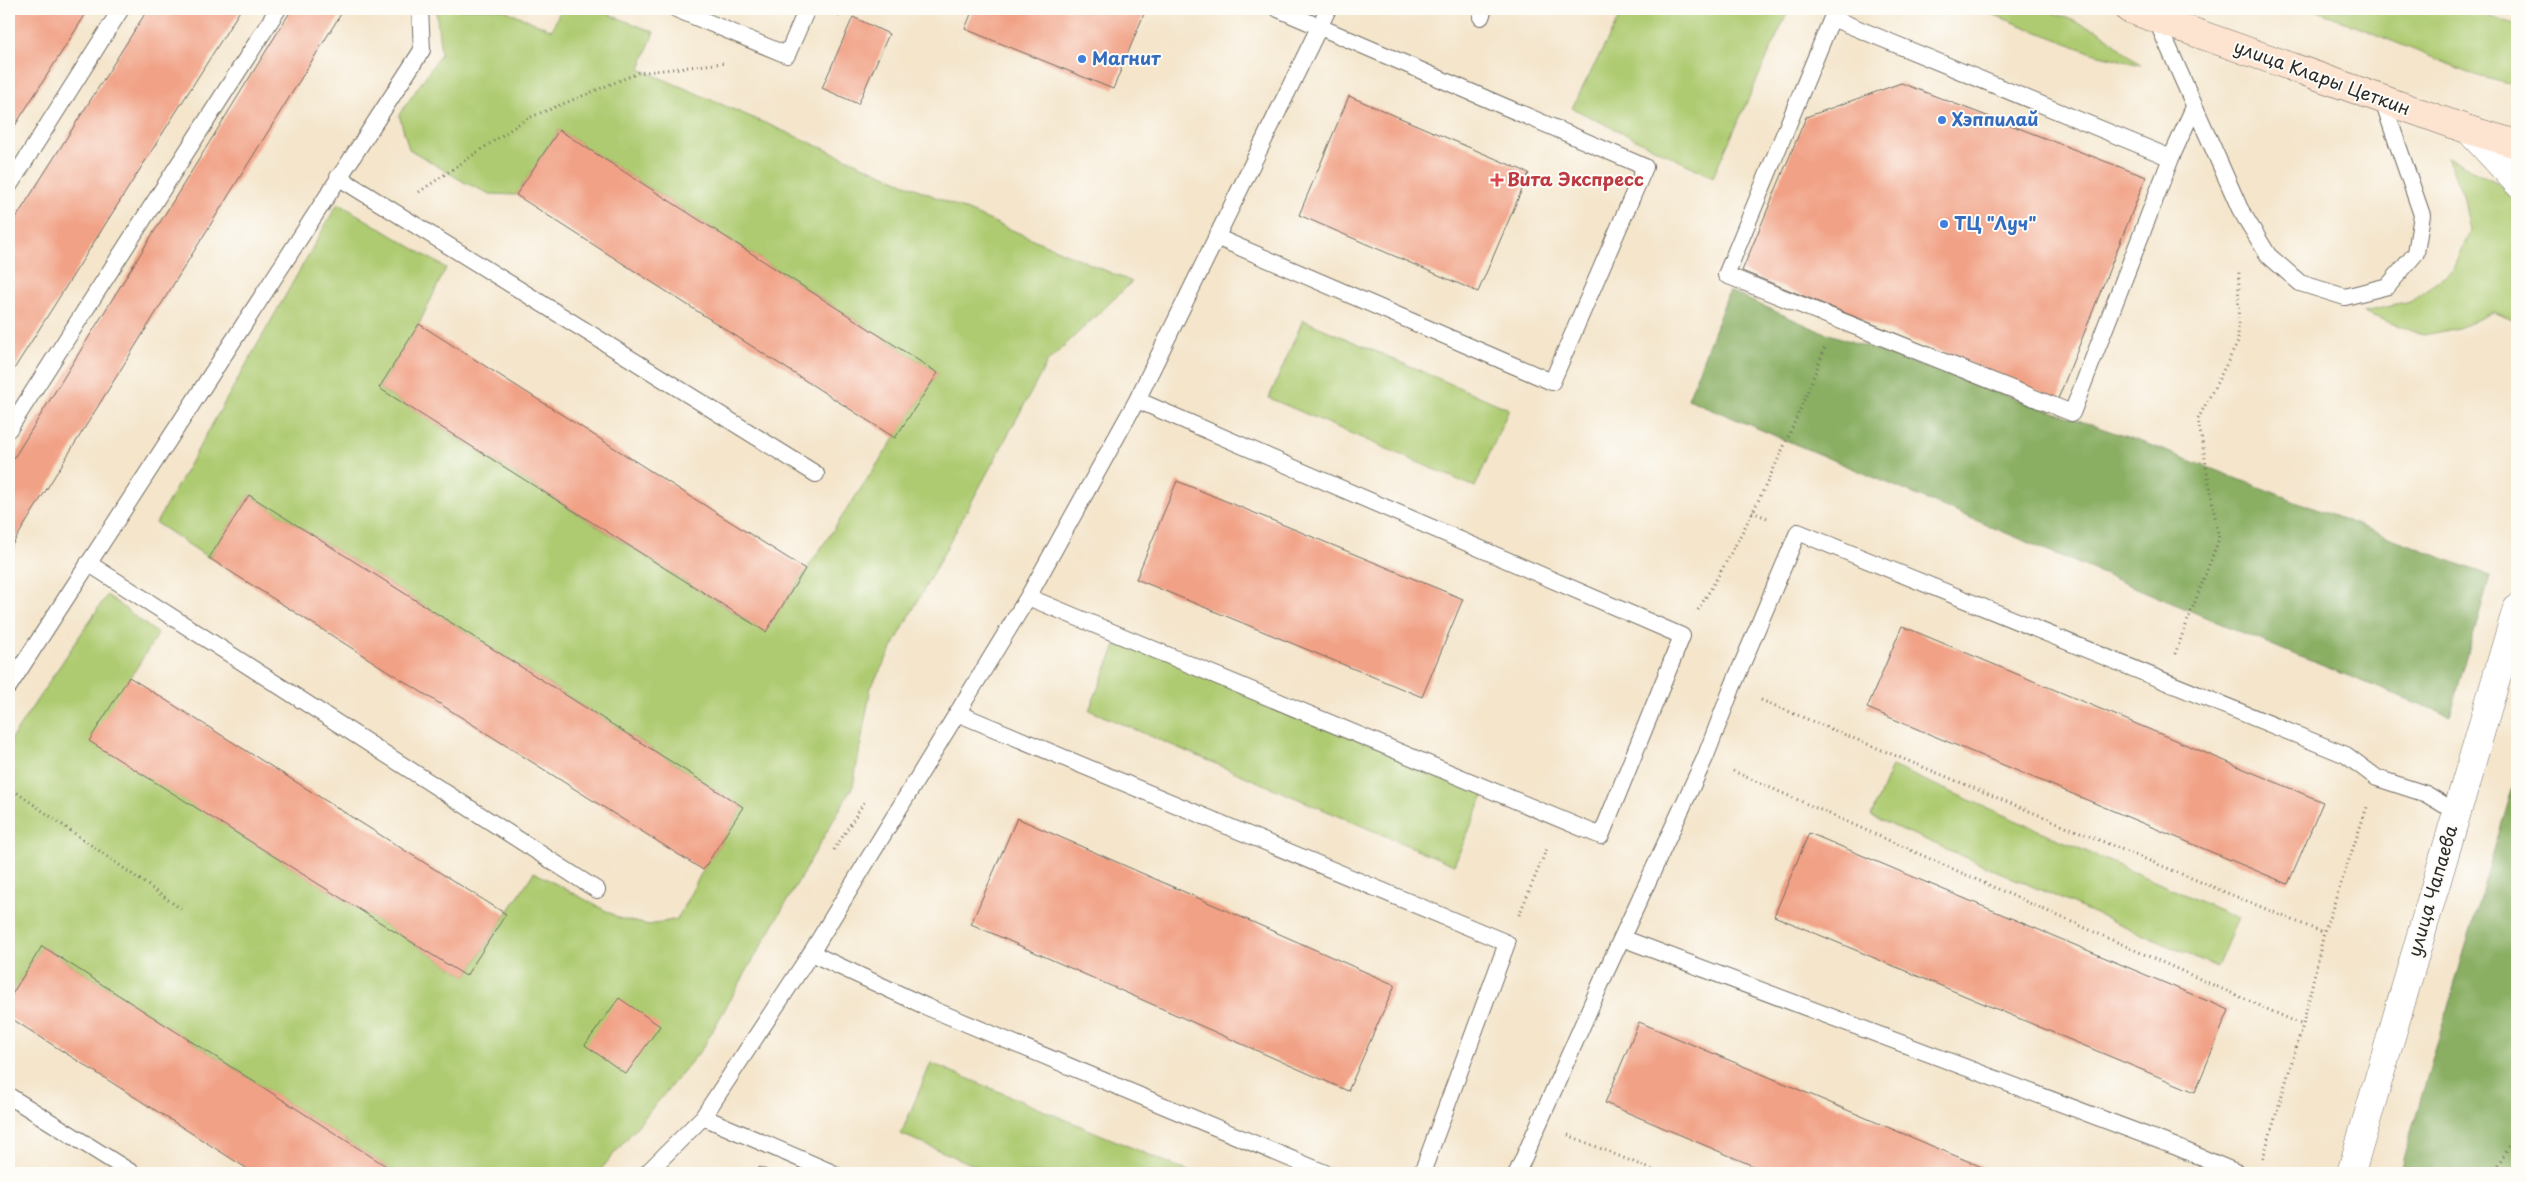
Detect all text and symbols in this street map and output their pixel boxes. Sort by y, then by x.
street label: улица Клары Цеткин [2230,32,2415,121]
place label: Магнит [1092,44,1161,71]
marker: Магнит [1076,53,1088,65]
place label: Хэппилай [1952,105,2039,132]
marker: Хэппилай [1936,114,1948,126]
place label: Вита Экспресс [1507,165,1644,192]
marker: Вита Экспресс [1491,174,1503,186]
place label: ТЦ "Луч" [1954,209,2037,236]
marker: ТЦ "Луч" [1938,218,1950,230]
street label: улица Чапаева [2400,821,2463,960]

